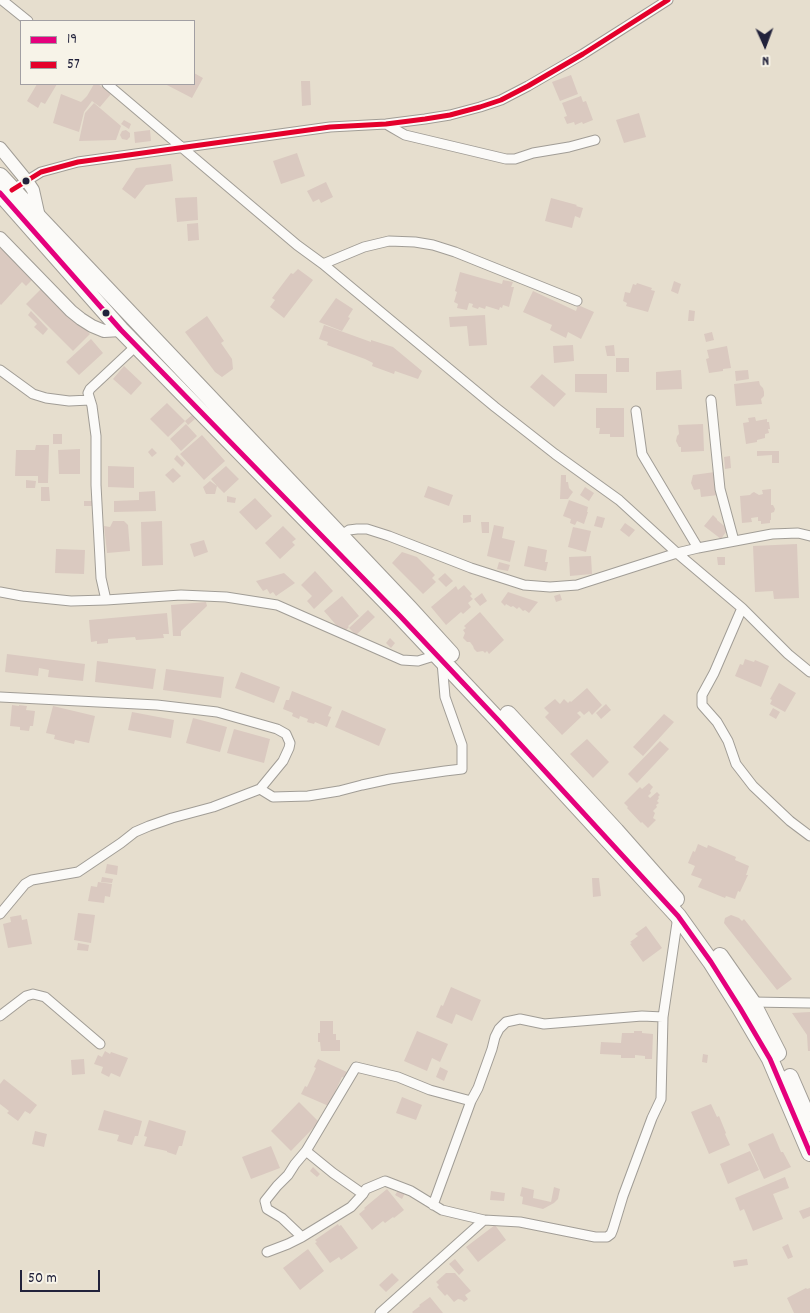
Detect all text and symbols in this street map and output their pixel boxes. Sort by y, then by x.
legend [20,20,195,85]
north arrow [740,20,790,70]
text: 19 [67,29,77,51]
text: N [762,50,769,70]
text: 57 [67,54,80,76]
unlabelled marker [21,176,31,186]
unlabelled marker [101,308,111,318]
scale bar [22,1260,102,1292]
text: 50 m [28,1268,57,1290]

